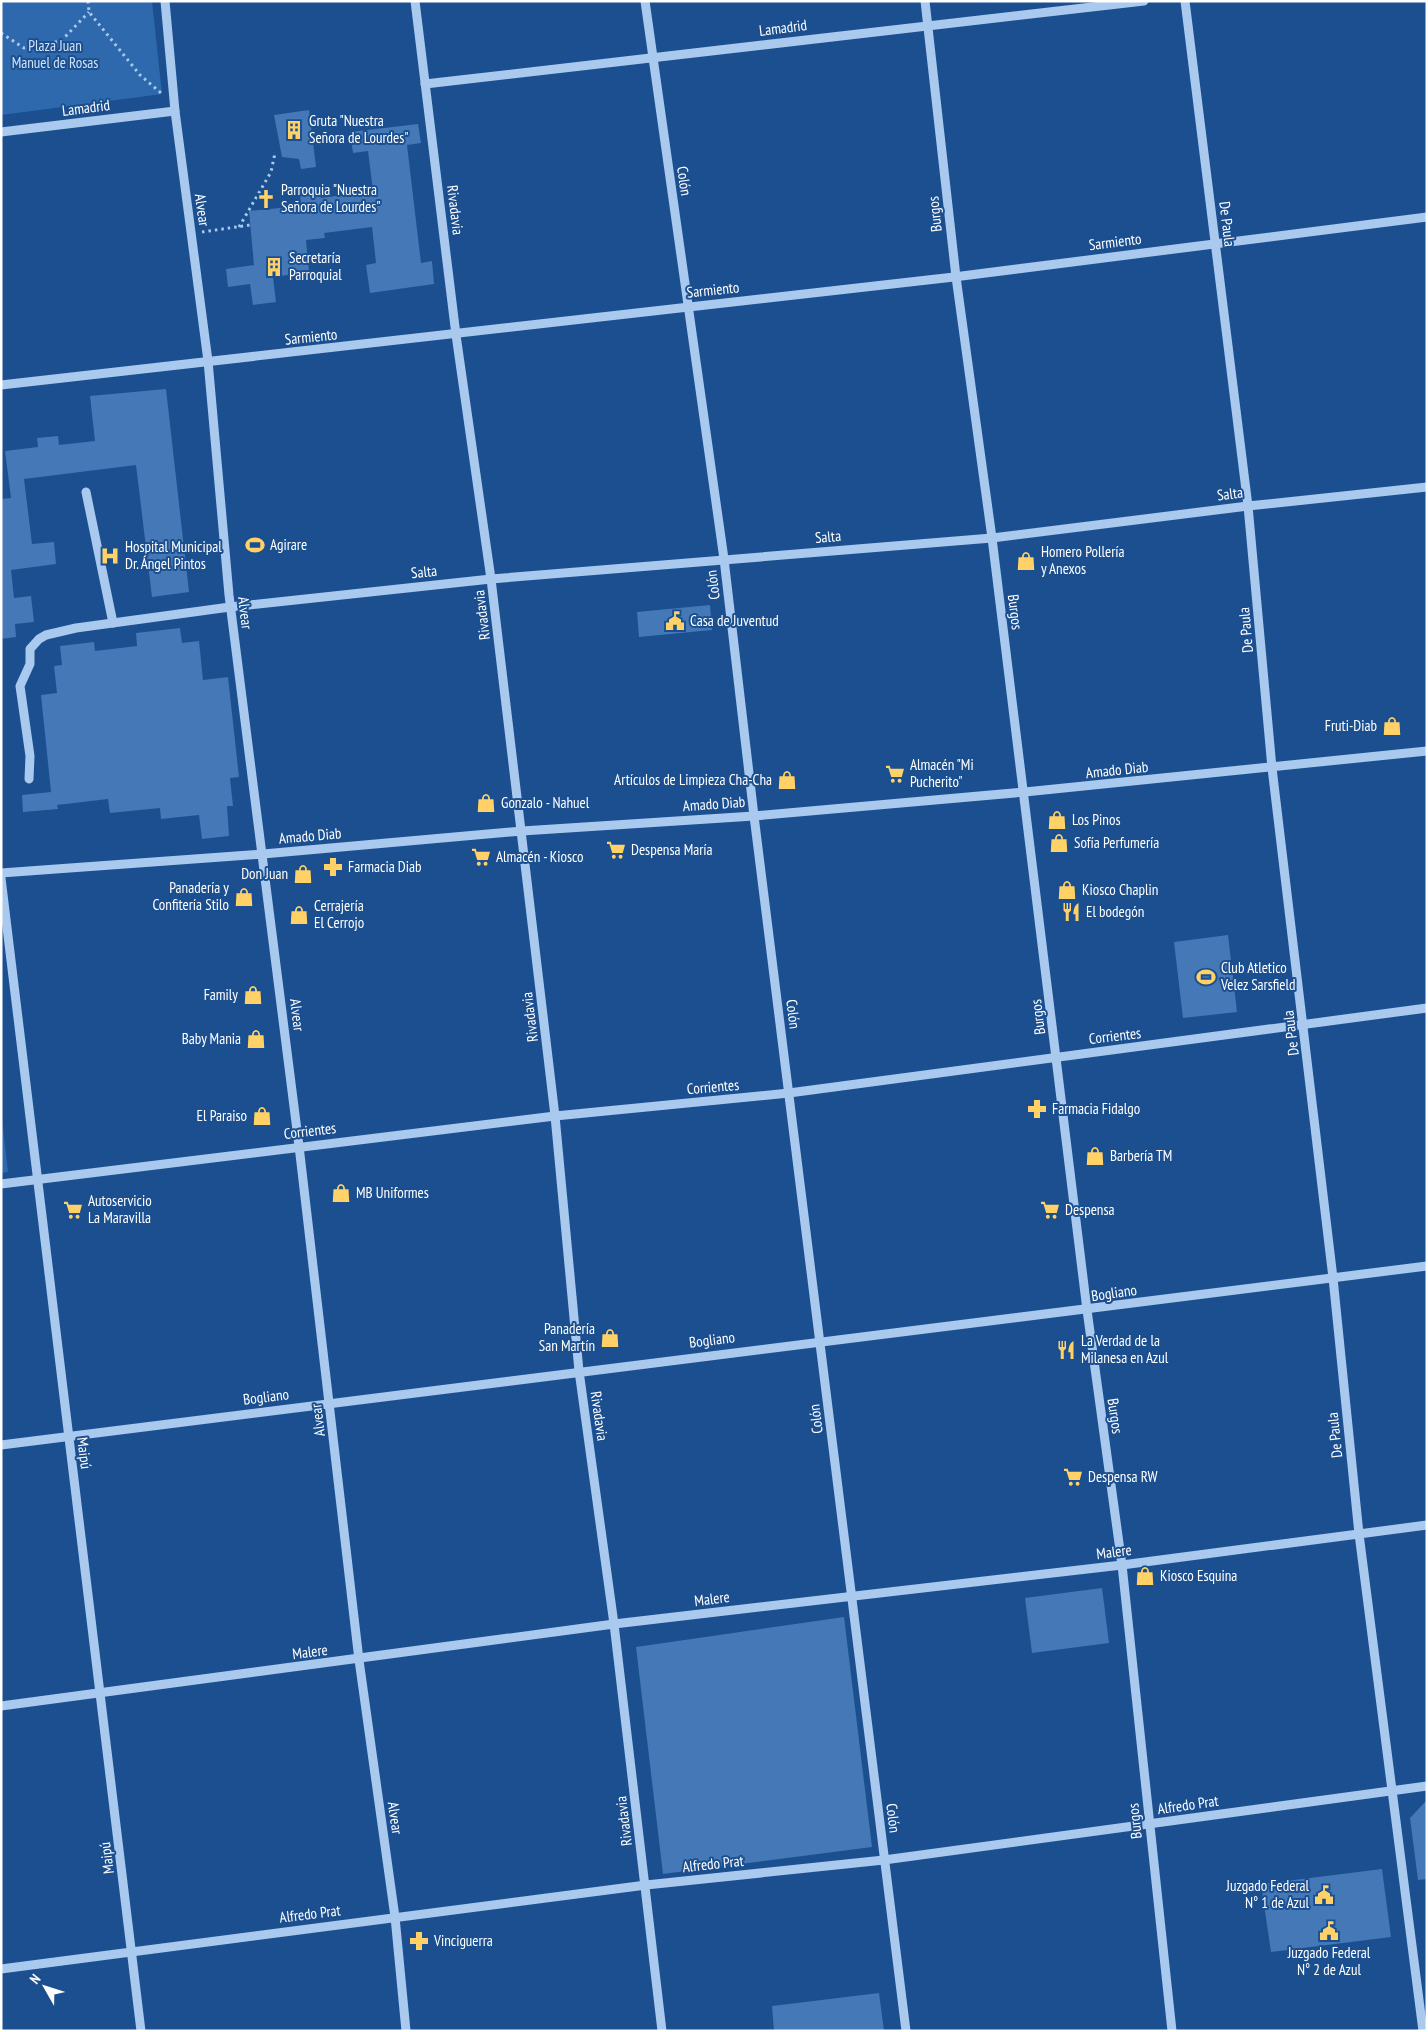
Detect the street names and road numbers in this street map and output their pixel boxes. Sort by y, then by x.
street label: Lamadrid [758,15,808,40]
street label: Lamadrid [61,95,111,120]
street label: Colón [673,165,696,197]
street label: Rivadavia [443,184,468,236]
street label: Alvear [191,192,214,228]
street label: Burgos [923,195,946,233]
street label: De Paula [1215,200,1240,248]
street label: Sarmiento [1088,229,1142,254]
street label: Sarmiento [686,277,740,302]
street label: Sarmiento [284,324,338,349]
street label: Salta [1216,482,1244,505]
street label: Salta [814,526,842,547]
street label: Salta [410,561,438,582]
street label: Colón [701,569,724,601]
street label: Rivadavia [469,589,494,641]
street label: Burgos [1004,593,1027,631]
street label: Alvear [234,596,257,631]
street label: De Paula [1234,606,1257,654]
street label: Amado Diab [1085,757,1149,782]
street label: Amado Diab [682,792,746,815]
street label: Amado Diab [278,823,342,848]
street label: Rivadavia [517,991,542,1043]
street label: Alvear [286,998,309,1033]
street label: Colón [782,998,805,1030]
street label: Burgos [1026,998,1049,1036]
street label: De Paula [1278,1009,1303,1057]
street label: Corrientes [1088,1023,1142,1048]
street label: Corrientes [686,1075,740,1098]
street label: Corrientes [283,1118,337,1143]
street label: Bogliano [1090,1280,1138,1305]
street label: Bogliano [688,1327,736,1352]
street label: Bogliano [242,1384,290,1409]
street label: Rivadavia [587,1390,612,1442]
street label: Burgos [1104,1397,1127,1435]
street label: Alvear [306,1402,329,1437]
street label: Colón [804,1403,827,1435]
street label: De Paula [1323,1411,1346,1459]
street label: Maipú [73,1436,96,1470]
street label: Malere [1095,1540,1133,1563]
street label: Malere [693,1587,731,1610]
street label: Malere [291,1640,329,1663]
street label: Alfredo Prat [1156,1791,1220,1818]
street label: Rivadavia [611,1795,636,1847]
street label: Alvear [384,1800,407,1836]
street label: Colón [882,1802,905,1834]
street label: Burgos [1123,1802,1146,1840]
street label: Maipú [95,1841,118,1875]
street label: Alfredo Prat [681,1851,745,1876]
street label: Alfredo Prat [278,1900,342,1927]

